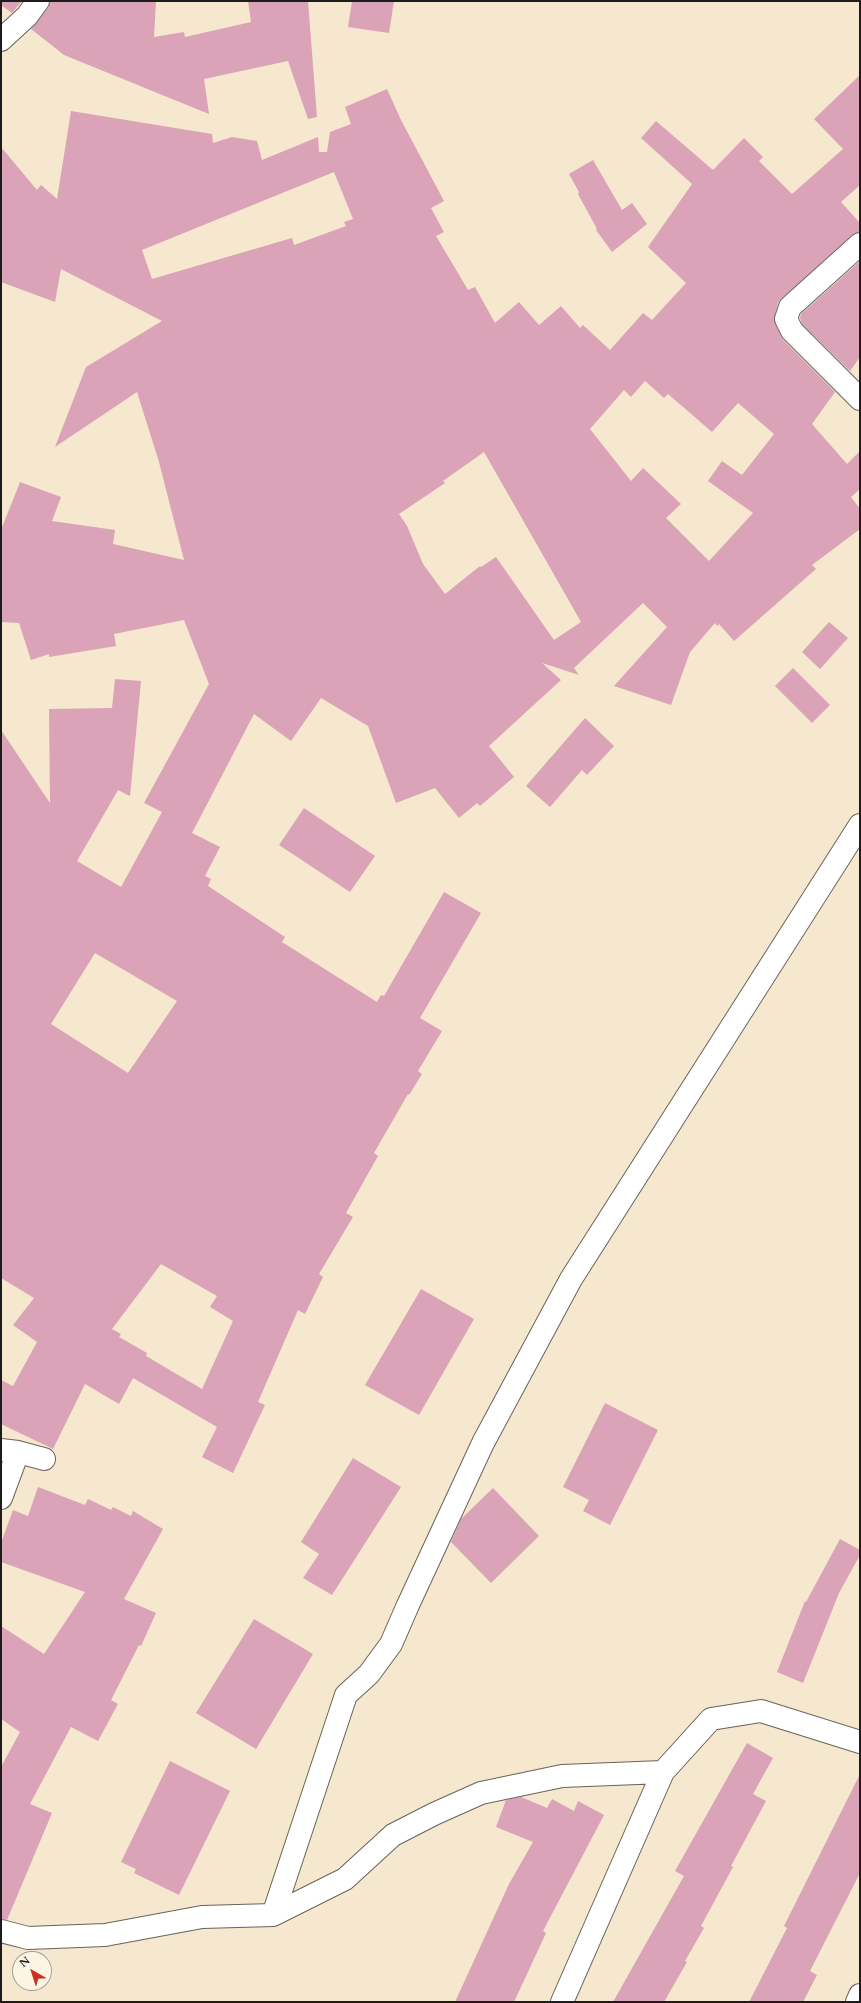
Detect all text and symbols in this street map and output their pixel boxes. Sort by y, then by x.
north arrow [12,1951,52,1991]
text: N [16,1953,33,1971]

